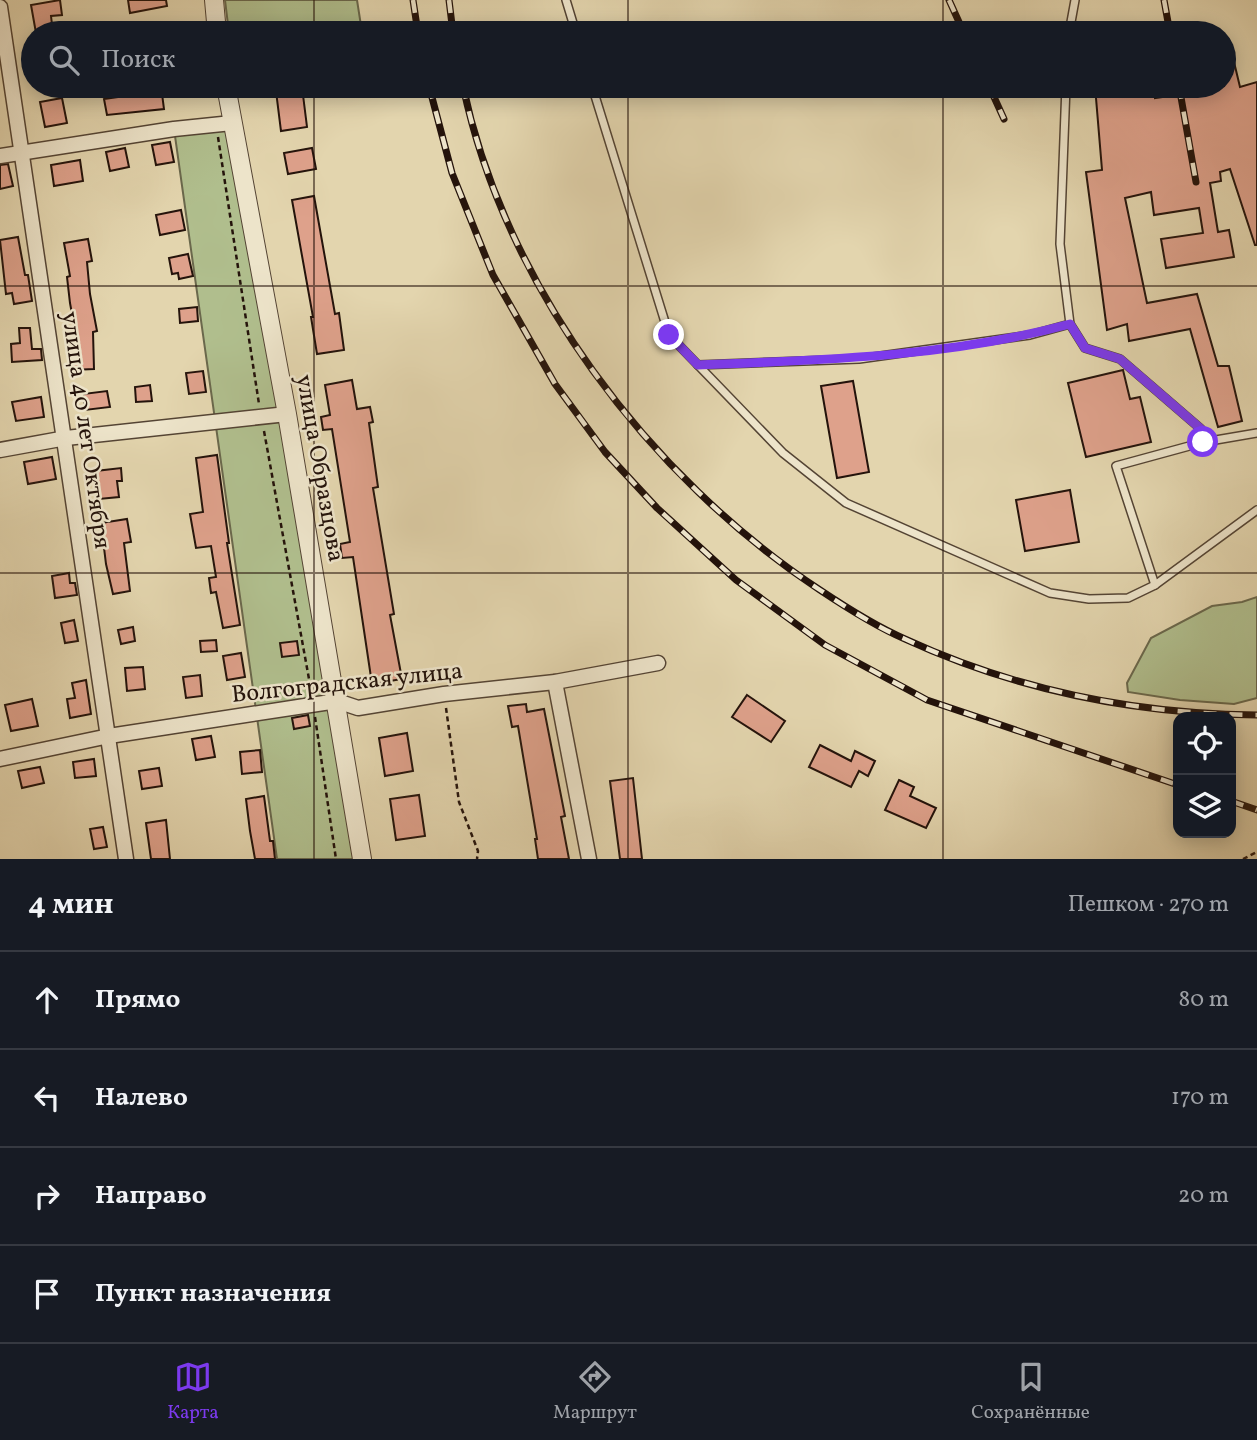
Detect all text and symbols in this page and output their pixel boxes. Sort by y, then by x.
search box [21,21,1236,98]
icon: search [45,41,83,79]
text: Поиск [101,42,175,78]
street label: улица 40 лет Октября [52,309,119,551]
route end [653,319,684,350]
street label: улица Образцова [286,372,352,565]
route start [1187,426,1218,457]
street label: Волгоградская улица [230,655,465,713]
map controls [1173,712,1236,838]
button: locate [1173,712,1236,775]
button: layers [1173,775,1236,838]
text: 4 мин [28,884,113,926]
text: Пешком · 270 m [1068,889,1229,921]
icon: ahead [28,981,66,1019]
text: Прямо [95,982,180,1018]
text: 80 m [1179,984,1229,1016]
icon: left [28,1079,66,1117]
text: Налево [95,1080,188,1116]
text: 170 m [1171,1082,1229,1114]
icon: right [28,1177,66,1215]
text: Направо [95,1178,207,1214]
text: 20 m [1178,1180,1229,1212]
icon: arrive [28,1275,66,1313]
text: Пункт назначения [95,1276,331,1312]
tab: Карта [167,1358,219,1426]
tab: Маршрут [553,1358,637,1426]
tab: Сохранённые [971,1358,1090,1426]

